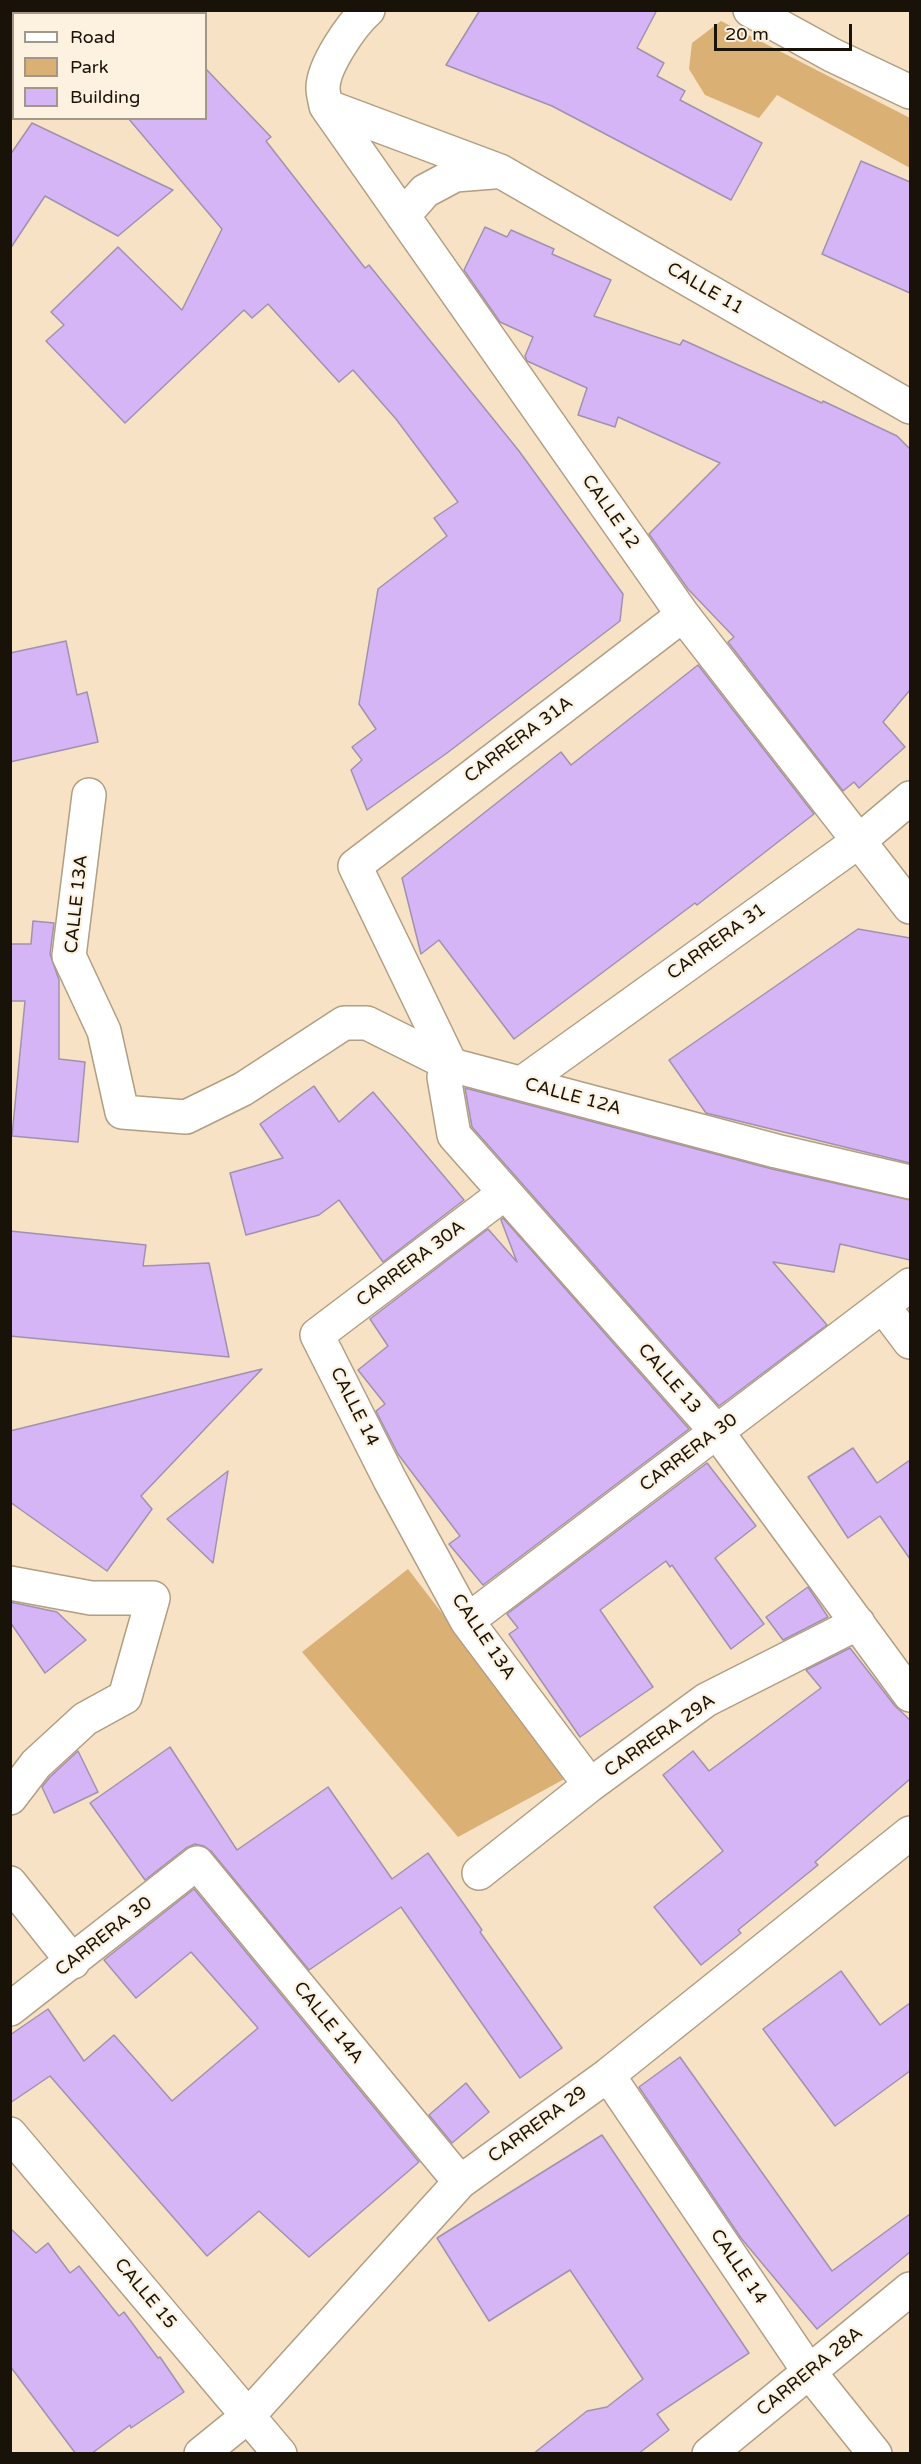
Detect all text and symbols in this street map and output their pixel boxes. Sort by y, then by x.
legend [12,12,207,120]
scale bar [717,12,855,50]
text: 20 m [725,23,769,45]
text: Road [70,26,115,48]
text: Park [70,56,108,78]
text: Building [70,86,140,108]
street label: CALLE 11 [663,258,747,320]
street label: CALLE 12 [577,471,643,553]
street label: CARRERA 31A [461,692,577,788]
street label: CALLE 13A [61,854,93,954]
street label: CARRERA 31 [663,899,771,985]
street label: CALLE 12A [522,1074,624,1120]
street label: CARRERA 30A [353,1216,469,1312]
street label: CALLE 13 [633,1340,705,1418]
street label: CALLE 14 [325,1364,383,1450]
street label: CARRERA 30 [636,1409,742,1497]
street label: CALLE 13A [446,1590,520,1684]
street label: CARRERA 29A [601,1690,719,1782]
street label: CARRERA 30 [51,1893,157,1981]
street label: CALLE 14A [288,1978,368,2068]
street label: CARRERA 29 [484,2082,592,2168]
street label: CALLE 14 [705,2226,771,2308]
street label: CALLE 15 [109,2254,181,2334]
street label: CARRERA 28A [753,2323,867,2421]

